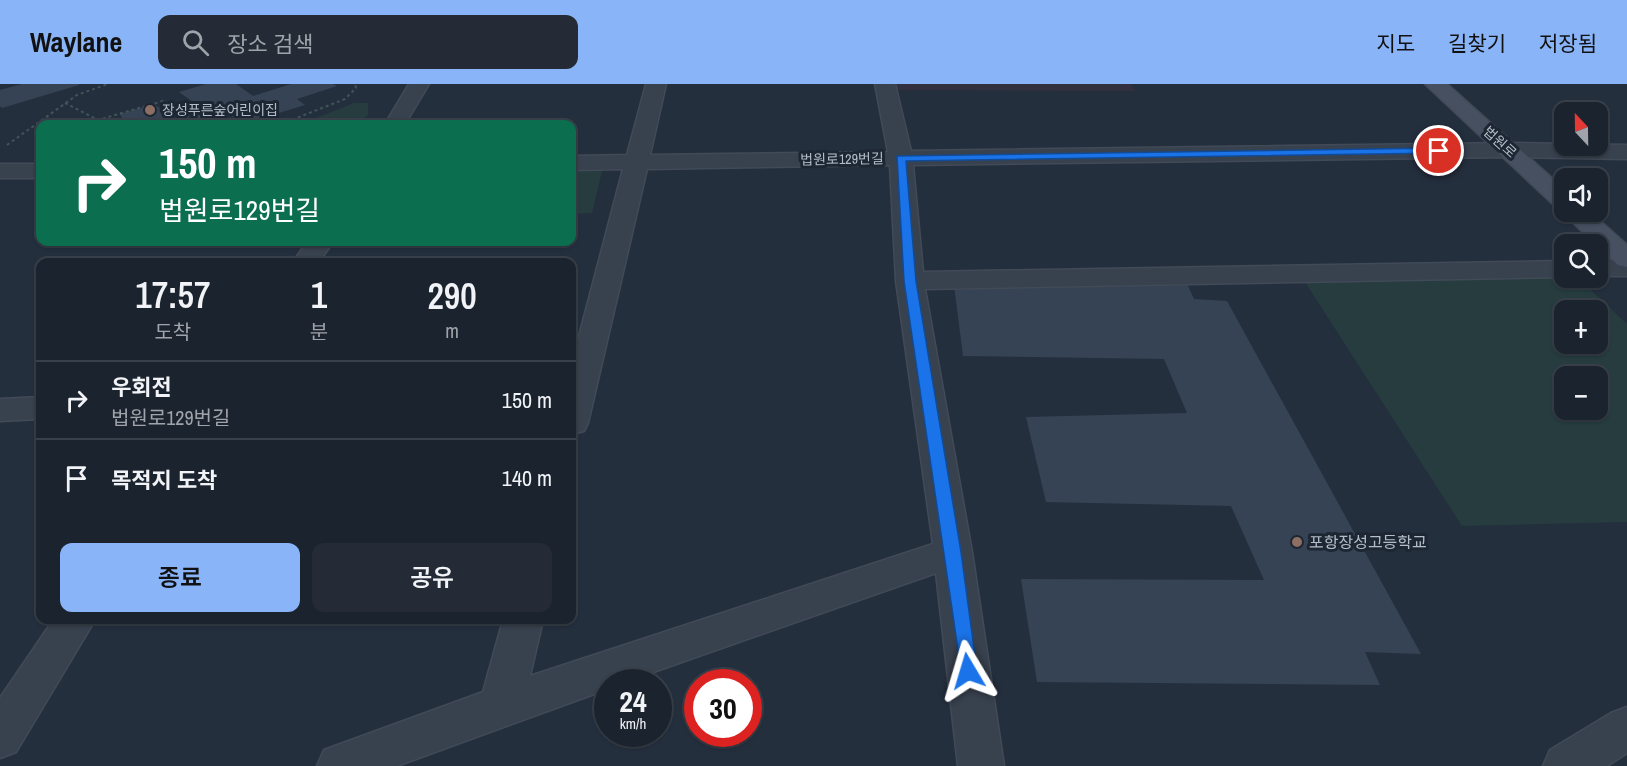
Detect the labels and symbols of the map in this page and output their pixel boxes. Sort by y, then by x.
place label: 장성푸른숲어린이집 [162,101,278,119]
north arrow [1554,102,1608,156]
marker: 장성푸른숲어린이집 [143,103,157,117]
street label: 법원로 [1480,122,1520,162]
pin [1413,125,1464,176]
street label: 법원로129번길 [800,149,884,169]
place label: 포항장성고등학교 [1309,531,1427,553]
marker: 포항장성고등학교 [1290,535,1304,549]
position arrow [936,639,1000,703]
speed limit sign: 30 [684,669,762,747]

